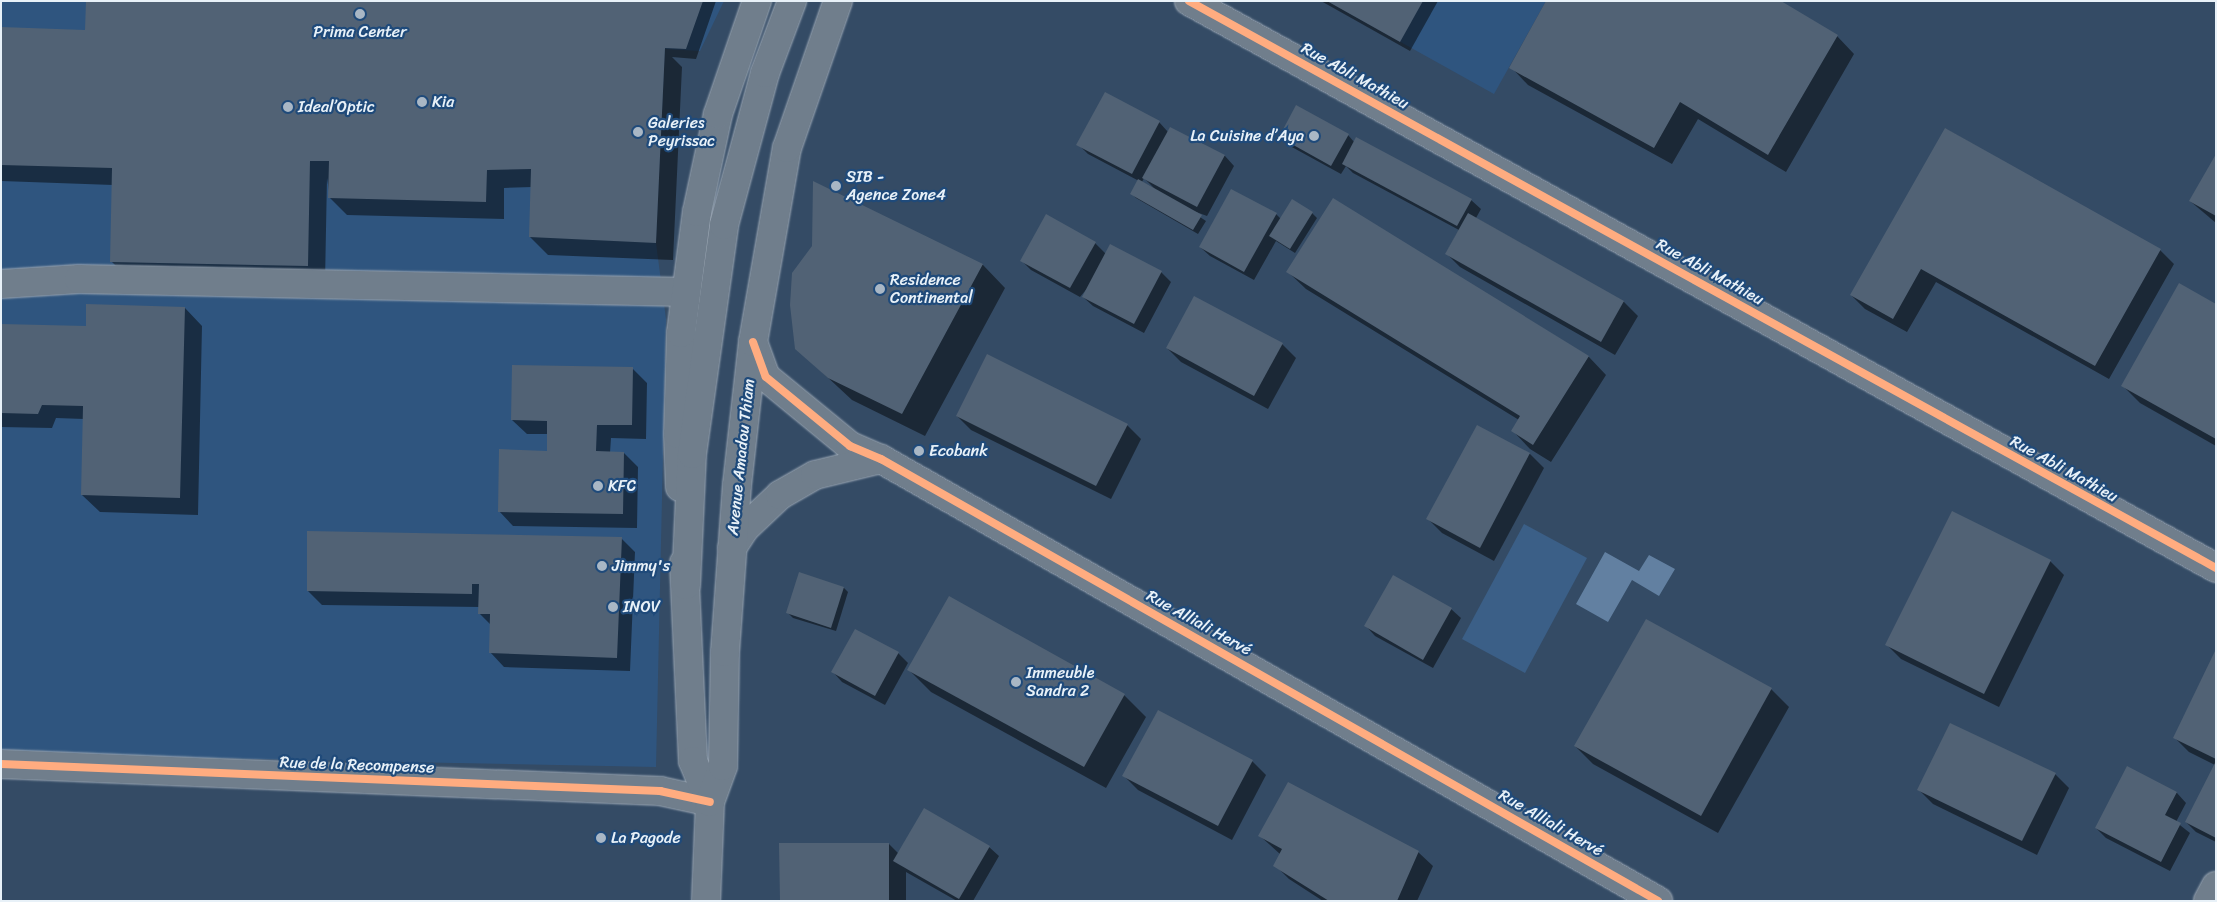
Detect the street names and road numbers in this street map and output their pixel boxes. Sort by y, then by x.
street label: Rue Abli Mathieu [1298,38,1412,114]
street label: Rue Abli Mathieu [1653,234,1767,310]
street label: Avenue Amadou Thiam [723,378,759,536]
street label: Rue Abli Mathieu [2007,431,2121,507]
street label: Rue Alliali Hervé [1143,586,1255,660]
street label: Rue de la Recompense [279,753,435,777]
street label: Rue Alliali Hervé [1495,785,1607,861]

